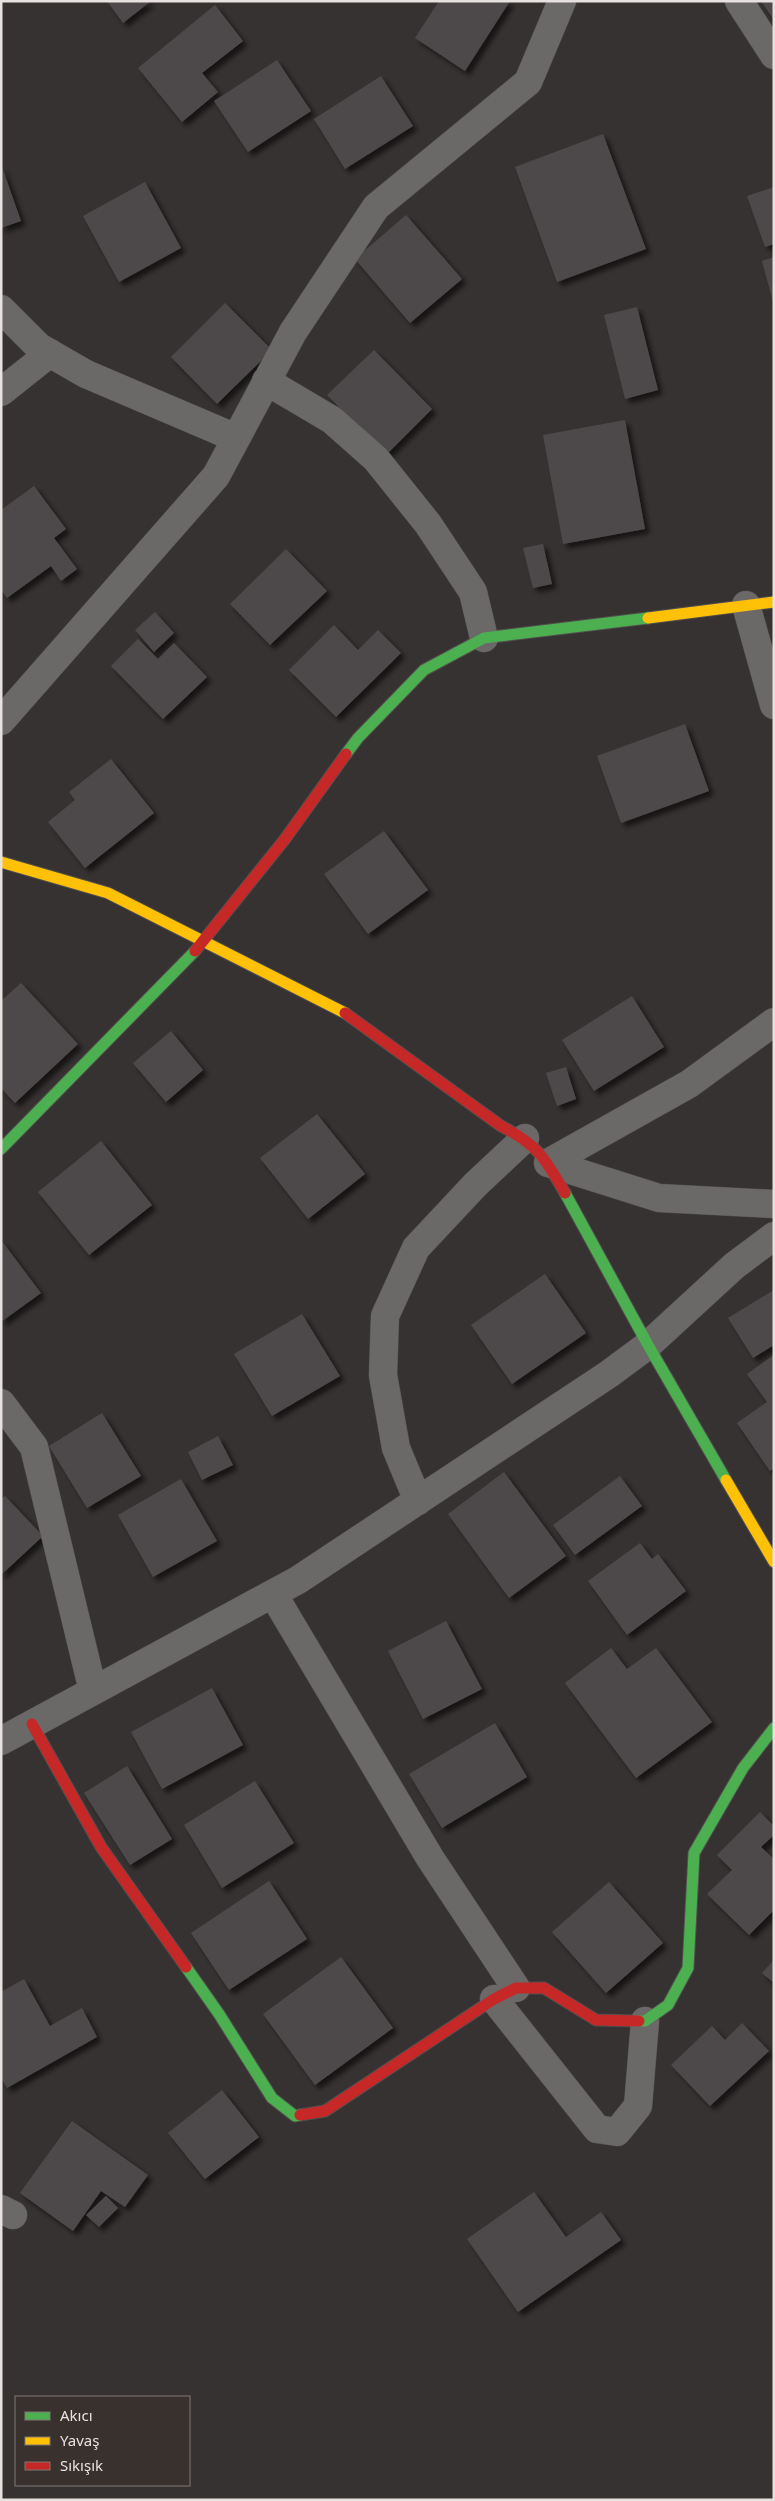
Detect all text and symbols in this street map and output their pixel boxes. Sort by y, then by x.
legend [15,2396,190,2486]
text: Akıcı [60,2405,93,2425]
text: Yavaş [60,2430,99,2450]
text: Sıkışık [60,2455,103,2475]

